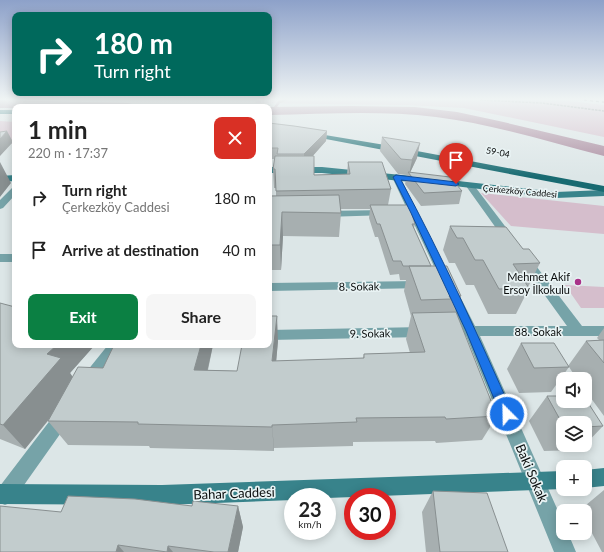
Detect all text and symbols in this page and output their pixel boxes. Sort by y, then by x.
text: 180 m [94,26,173,60]
icon: right [28,28,80,80]
text: Turn right [94,60,171,82]
text: 1 min [28,115,88,144]
button: close [214,117,256,159]
pin [439,143,473,184]
street label: 59-04 [485,144,511,160]
text: 220 m · 17:37 [28,145,108,161]
icon: arrive [445,149,467,171]
text: Turn right [62,181,127,199]
street label: Çerkezköy Caddesi [482,182,558,200]
icon: right [28,187,50,209]
text: 180 m [214,189,256,207]
text: Çerkezköy Caddesi [62,199,170,215]
icon: arrive [28,239,50,261]
text: Arrive at destination [62,241,199,259]
text: 40 m [222,241,256,259]
place label: Mehmet Akif Ersoy İlkokulu [503,270,570,296]
marker: Mehmet Akif Ersoy İlkokulu [573,277,583,287]
street label: 8. Sokak [339,279,380,293]
button: Exit [28,294,138,340]
button: Share [146,294,256,340]
street label: 88. Sokak [515,325,562,338]
street label: 9. Sokak [350,326,391,340]
map controls [556,372,592,540]
button: sound [556,372,592,408]
position arrow [486,393,528,435]
button: layers [556,416,592,452]
street label: Baki Sokak [513,441,552,505]
button: + [556,460,592,496]
street label: Bahar Caddesi [193,484,275,502]
speed limit sign: 30 [344,488,396,540]
text: 23 [298,497,322,521]
button: − [556,504,592,540]
text: km/h [298,518,322,530]

